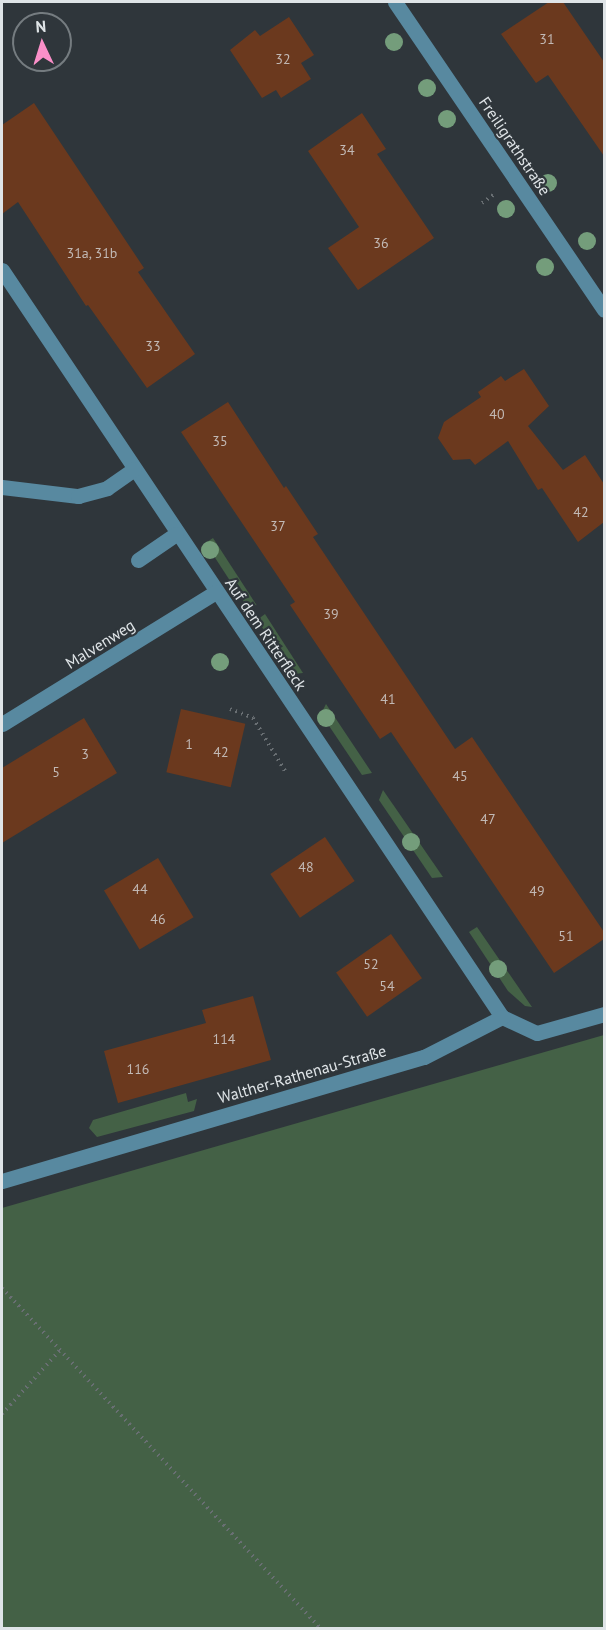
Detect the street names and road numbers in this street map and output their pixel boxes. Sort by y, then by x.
street label: Freiligrathstraße [475,93,555,199]
street label: Auf dem Ritterfleck [221,574,311,694]
street label: Malvenweg [62,615,138,673]
street label: Walther-Rathenau-Straße [216,1041,388,1107]

